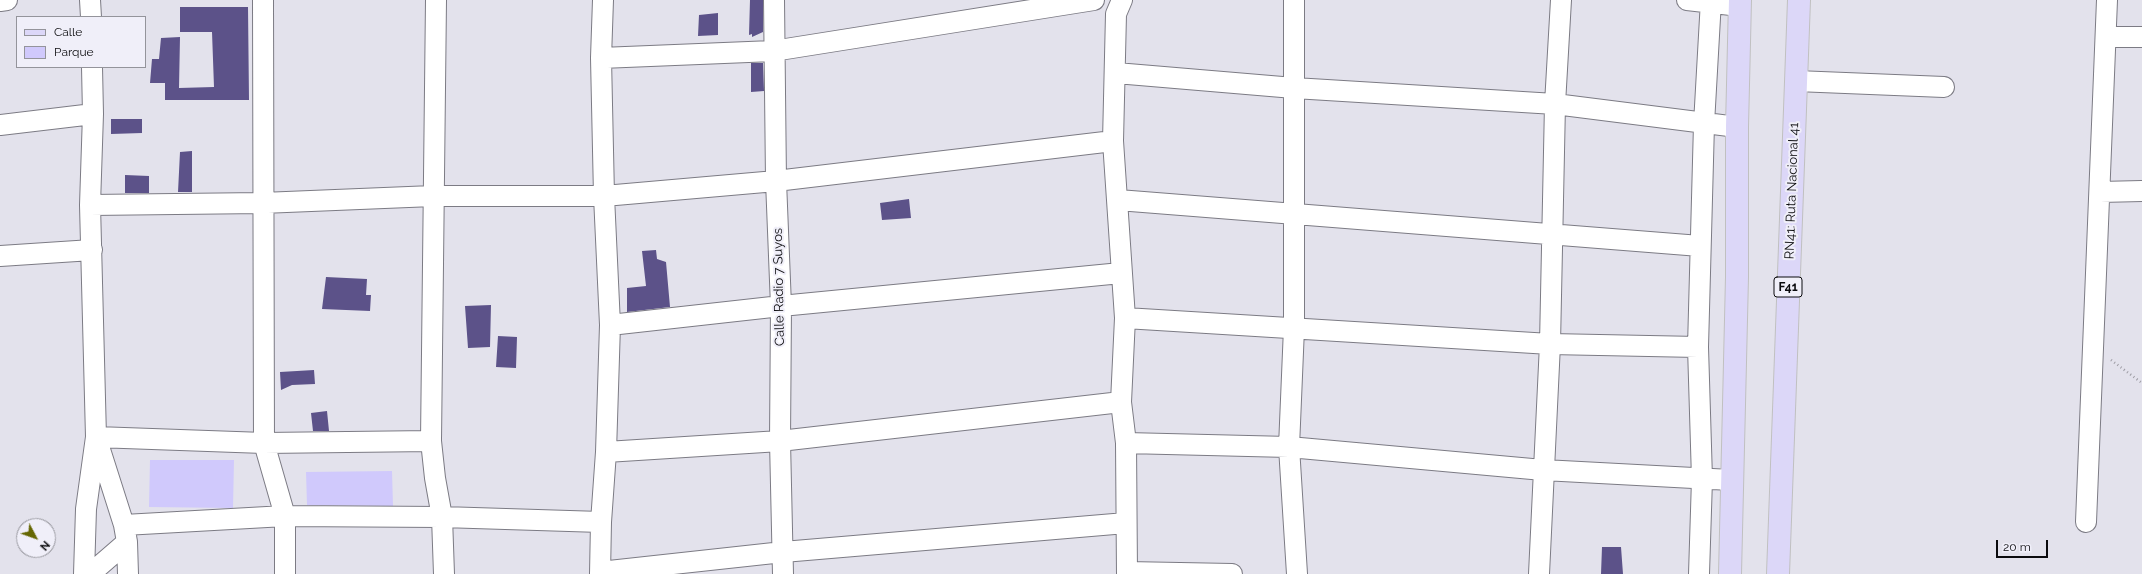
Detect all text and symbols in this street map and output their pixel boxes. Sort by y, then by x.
legend [16,16,146,68]
text: Calle [54,25,82,39]
text: Parque [54,45,94,59]
street label: RN41: Ruta Nacional 41 [1782,122,1802,260]
street label: Calle Radio 7 Suyos [770,228,788,346]
road number: F41 [1774,277,1802,297]
north arrow [16,518,56,558]
scale bar [1998,532,2050,558]
text: N [37,538,52,553]
text: 20 m [2003,540,2031,554]

